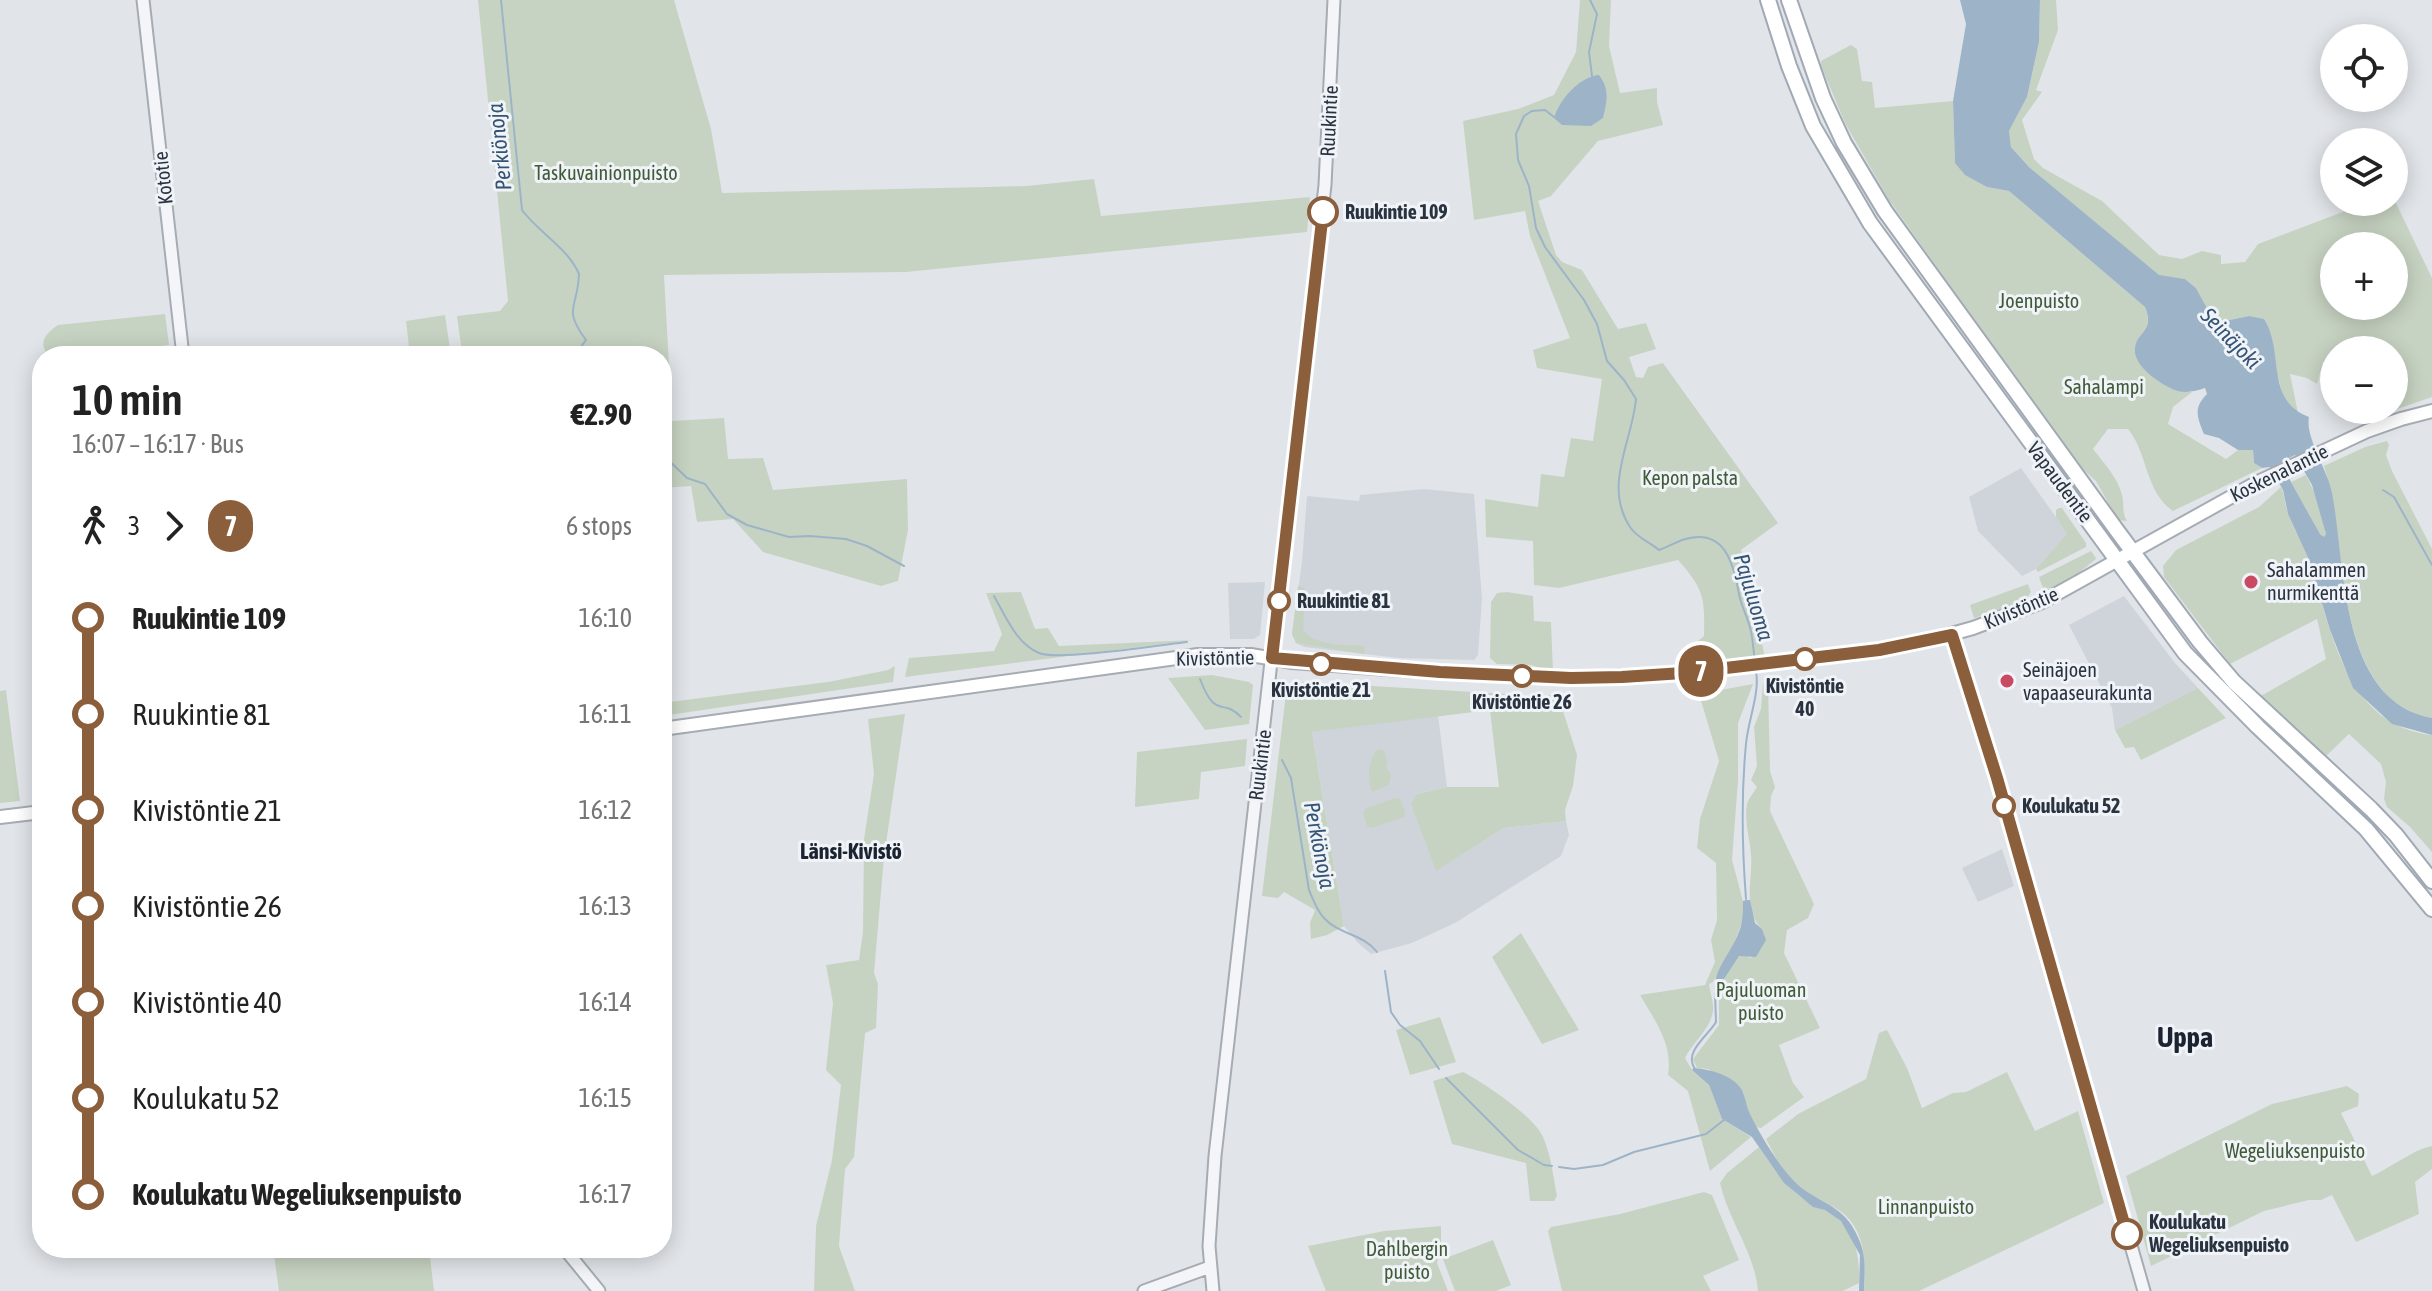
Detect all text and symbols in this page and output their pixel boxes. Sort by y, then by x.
map controls [2320,24,2408,424]
button: locate [2320,24,2408,112]
street label: Ruukintie [1315,85,1342,157]
water label: Perkiönoja [481,102,517,192]
button: layers [2320,128,2408,216]
street label: Kototie [148,150,177,206]
park label: Taskuvainionpuisto [534,161,678,184]
marker: Ruukintie 109 [1308,197,1338,227]
place label: Ruukintie 109 [1345,200,1448,223]
button: + [2320,232,2408,320]
park label: Joenpuisto [1999,289,2079,312]
water label: Seinäjoki [2195,301,2266,374]
button: − [2320,336,2408,424]
text: 10 min [72,374,183,424]
park label: Sahalampi [2064,375,2144,398]
text: €2.90 [571,397,632,431]
text: 16:07 – 16:17 · Bus [72,429,244,459]
street label: Vapaudentie [2023,437,2098,526]
street label: Koskenalantie [2226,439,2332,506]
park label: Kepon palsta [1642,466,1738,489]
icon: walk [72,504,116,548]
icon: forward [152,504,196,548]
text: 7 [224,510,237,542]
text: 3 [128,511,140,541]
text: 6 stops [566,511,632,541]
water label: Pajuluoma [1729,550,1779,644]
place label: Sahalammen nurmikenttä [2267,558,2366,604]
marker: Sahalammen nurmikenttä [2242,573,2260,591]
street label: Kivistöntie [1980,582,2061,633]
place label: Ruukintie 81 [1297,589,1390,612]
marker: Ruukintie 81 [1268,590,1290,612]
text: Ruukintie 109 [132,601,286,635]
text: 16:10 [578,603,632,633]
street label: Kivistöntie [1176,645,1254,670]
line badge: 7 [1675,645,1727,697]
marker: Kivistöntie 40 [1794,648,1816,670]
marker: Kivistöntie 21 [1310,653,1332,675]
text: 7 [1694,655,1708,687]
place label: Seinäjoen vapaaseurakunta [2023,658,2152,704]
marker: Kivistöntie 26 [1511,665,1533,687]
marker: Seinäjoen vapaaseurakunta [1998,672,2016,690]
place label: Kivistöntie 40 [1766,674,1844,720]
place label: Kivistöntie 21 [1271,678,1371,701]
place label: Kivistöntie 26 [1472,690,1572,713]
text: Ruukintie 81 [132,697,271,731]
text: 16:11 [578,699,632,729]
street label: Ruukintie [1244,728,1275,802]
text: Kivistöntie 21 [132,793,282,827]
place label: Koulukatu 52 [2022,794,2120,817]
text: 16:12 [578,795,632,825]
marker: Koulukatu 52 [1993,795,2015,817]
water label: Perkiönoja [1299,799,1341,891]
district label: Länsi-Kivistö [800,838,902,864]
text: Kivistöntie 26 [132,889,282,923]
text: 16:13 [578,891,632,921]
park label: Pajuluoman puisto [1716,978,1806,1024]
text: Kivistöntie 40 [132,985,282,1019]
text: 16:14 [578,987,632,1017]
district label: Uppa [2157,1021,2213,1053]
text: Koulukatu 52 [132,1081,280,1115]
text: 16:15 [578,1083,632,1113]
park label: Wegeliuksenpuisto [2225,1139,2365,1162]
text: Koulukatu Wegeliuksenpuisto [132,1177,462,1211]
text: 16:17 [578,1179,632,1209]
park label: Linnanpuisto [1878,1195,1974,1218]
place label: Koulukatu Wegeliuksenpuisto [2148,1210,2289,1256]
marker: Koulukatu Wegeliuksenpuisto [2112,1219,2142,1249]
park label: Dahlbergin puisto [1366,1237,1448,1283]

